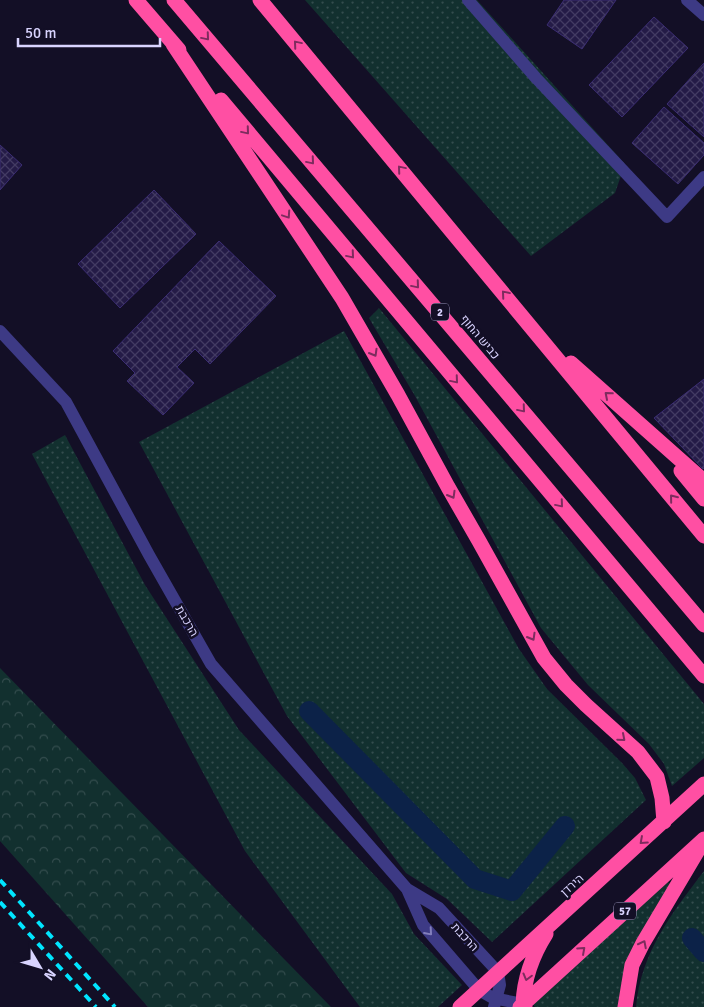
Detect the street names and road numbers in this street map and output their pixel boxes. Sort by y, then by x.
road number: 2 [431,304,449,320]
street label: כביש החוף [457,312,503,363]
street label: הרכבת [172,603,201,639]
street label: הירדן [558,871,587,900]
road number: 57 [614,902,636,919]
street label: הרכבת [448,920,481,955]

